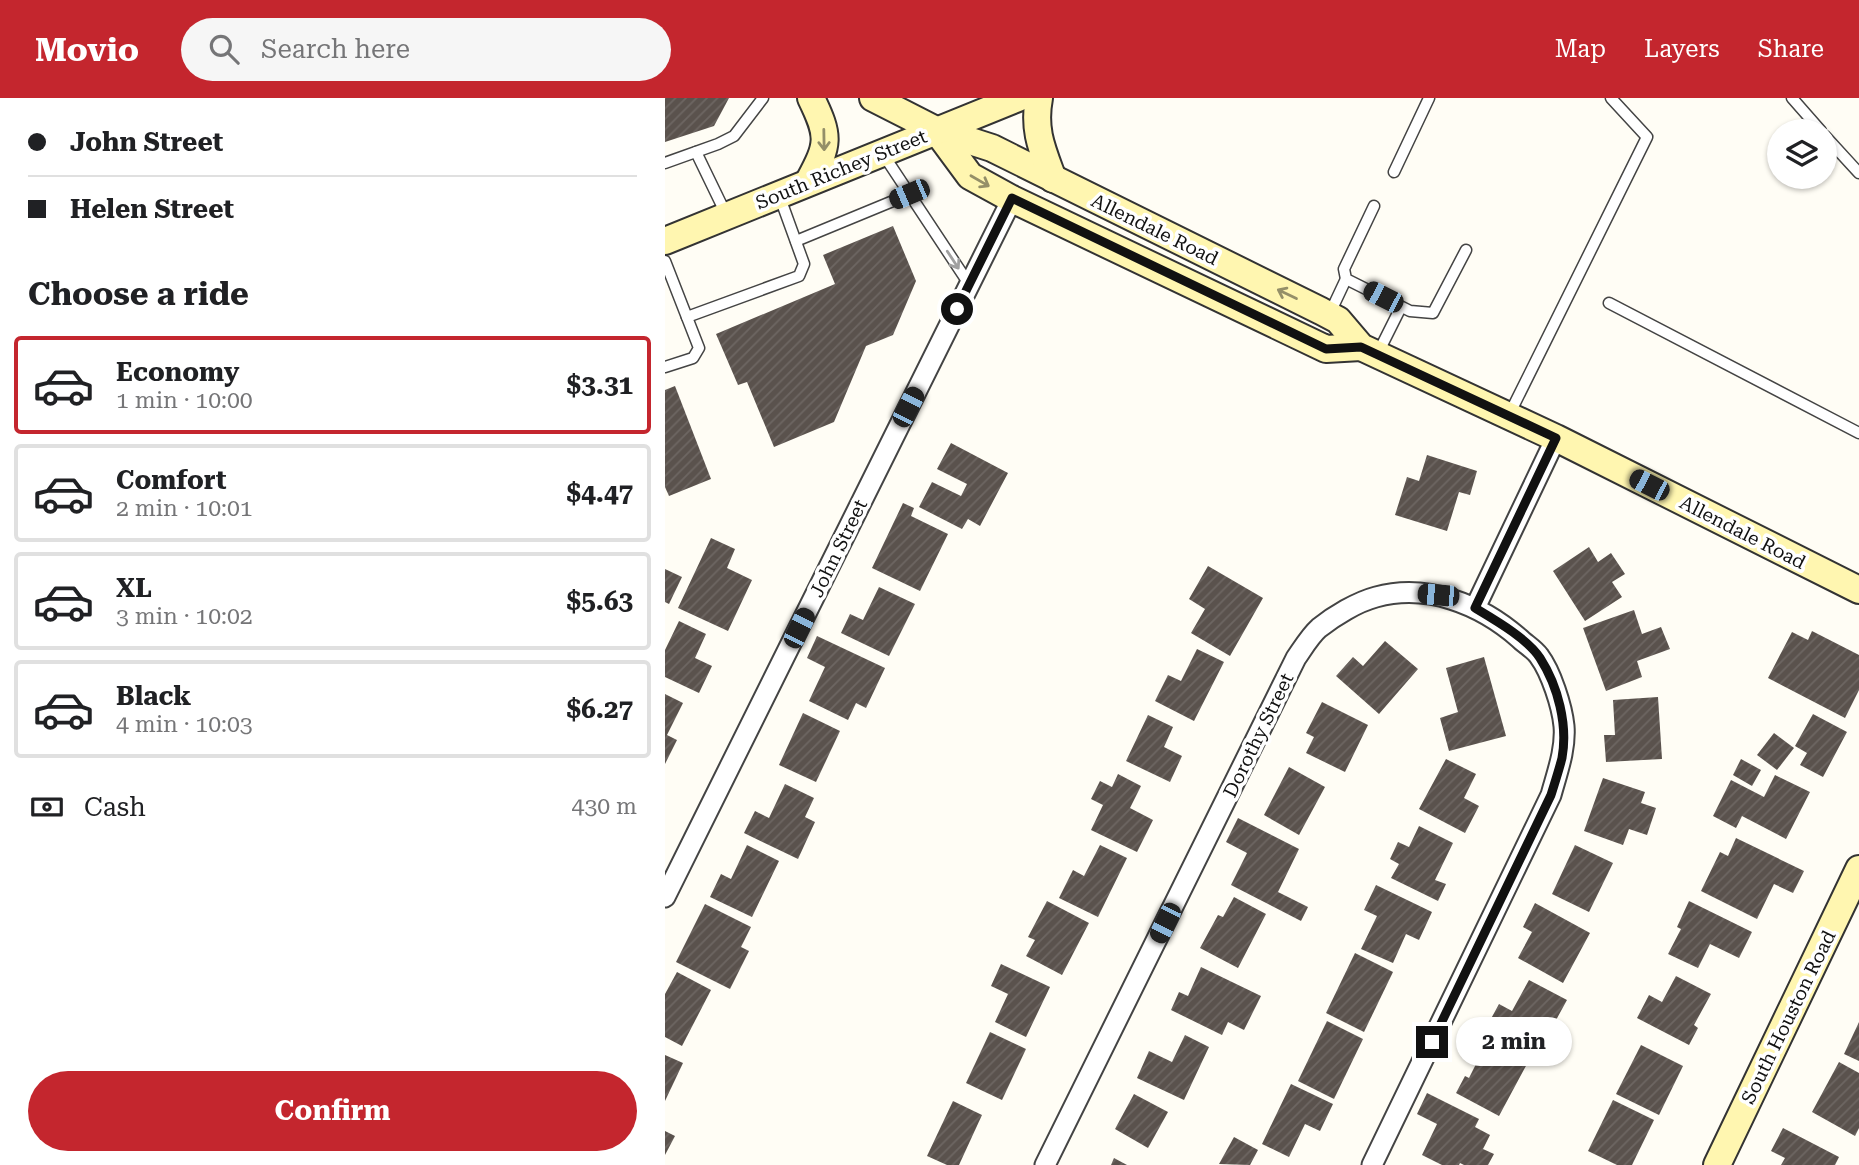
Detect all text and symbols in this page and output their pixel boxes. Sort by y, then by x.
search box [181,18,671,81]
text: Movio [35,30,139,69]
icon: search [205,30,243,68]
text: Search here [261,34,410,64]
text: Map [1555,35,1606,63]
text: Layers [1644,35,1720,63]
text: Share [1758,35,1824,63]
map controls [1767,119,1837,189]
button: layers [1767,119,1837,189]
street label: South Richey Street [752,125,930,214]
text: John Street [70,127,223,157]
one-way arrow [817,128,831,151]
one-way arrow [970,174,990,188]
car [886,176,933,212]
street label: Allendale Road [1088,189,1222,270]
text: Helen Street [70,194,234,224]
one-way arrow [945,250,960,269]
text: Choose a ride [28,275,249,313]
car [1360,278,1407,316]
one-way arrow [1277,287,1298,301]
route start [941,293,973,325]
icon: car [32,354,95,417]
text: Economy [116,357,239,387]
text: $3.31 [567,370,633,400]
car [890,384,927,430]
text: 1 min · 10:00 [116,387,253,414]
icon: car [32,462,95,525]
text: Comfort [116,465,226,495]
car [1626,466,1673,504]
text: $4.47 [567,478,633,508]
street label: Allendale Road [1676,491,1810,574]
text: 2 min · 10:01 [116,495,253,522]
street label: John Street [805,496,872,601]
icon: car [32,570,95,633]
text: XL [116,573,152,603]
car [1417,583,1460,607]
text: $5.63 [567,586,633,616]
text: 3 min · 10:02 [116,603,253,630]
car [781,605,818,651]
street label: Dorothy Street [1218,669,1298,801]
icon: car [32,678,95,741]
text: Black [116,681,191,711]
text: $6.27 [567,694,633,724]
text: 4 min · 10:03 [116,711,253,738]
icon: cash [28,788,66,826]
text: Cash [84,792,146,822]
text: 430 m [572,793,637,820]
car [1147,900,1184,946]
street label: South Houston Road [1736,927,1840,1108]
callout: 2 min [1457,1018,1572,1066]
route end [1416,1026,1448,1058]
text: 2 min [1482,1028,1546,1055]
button: Confirm [28,1071,637,1151]

